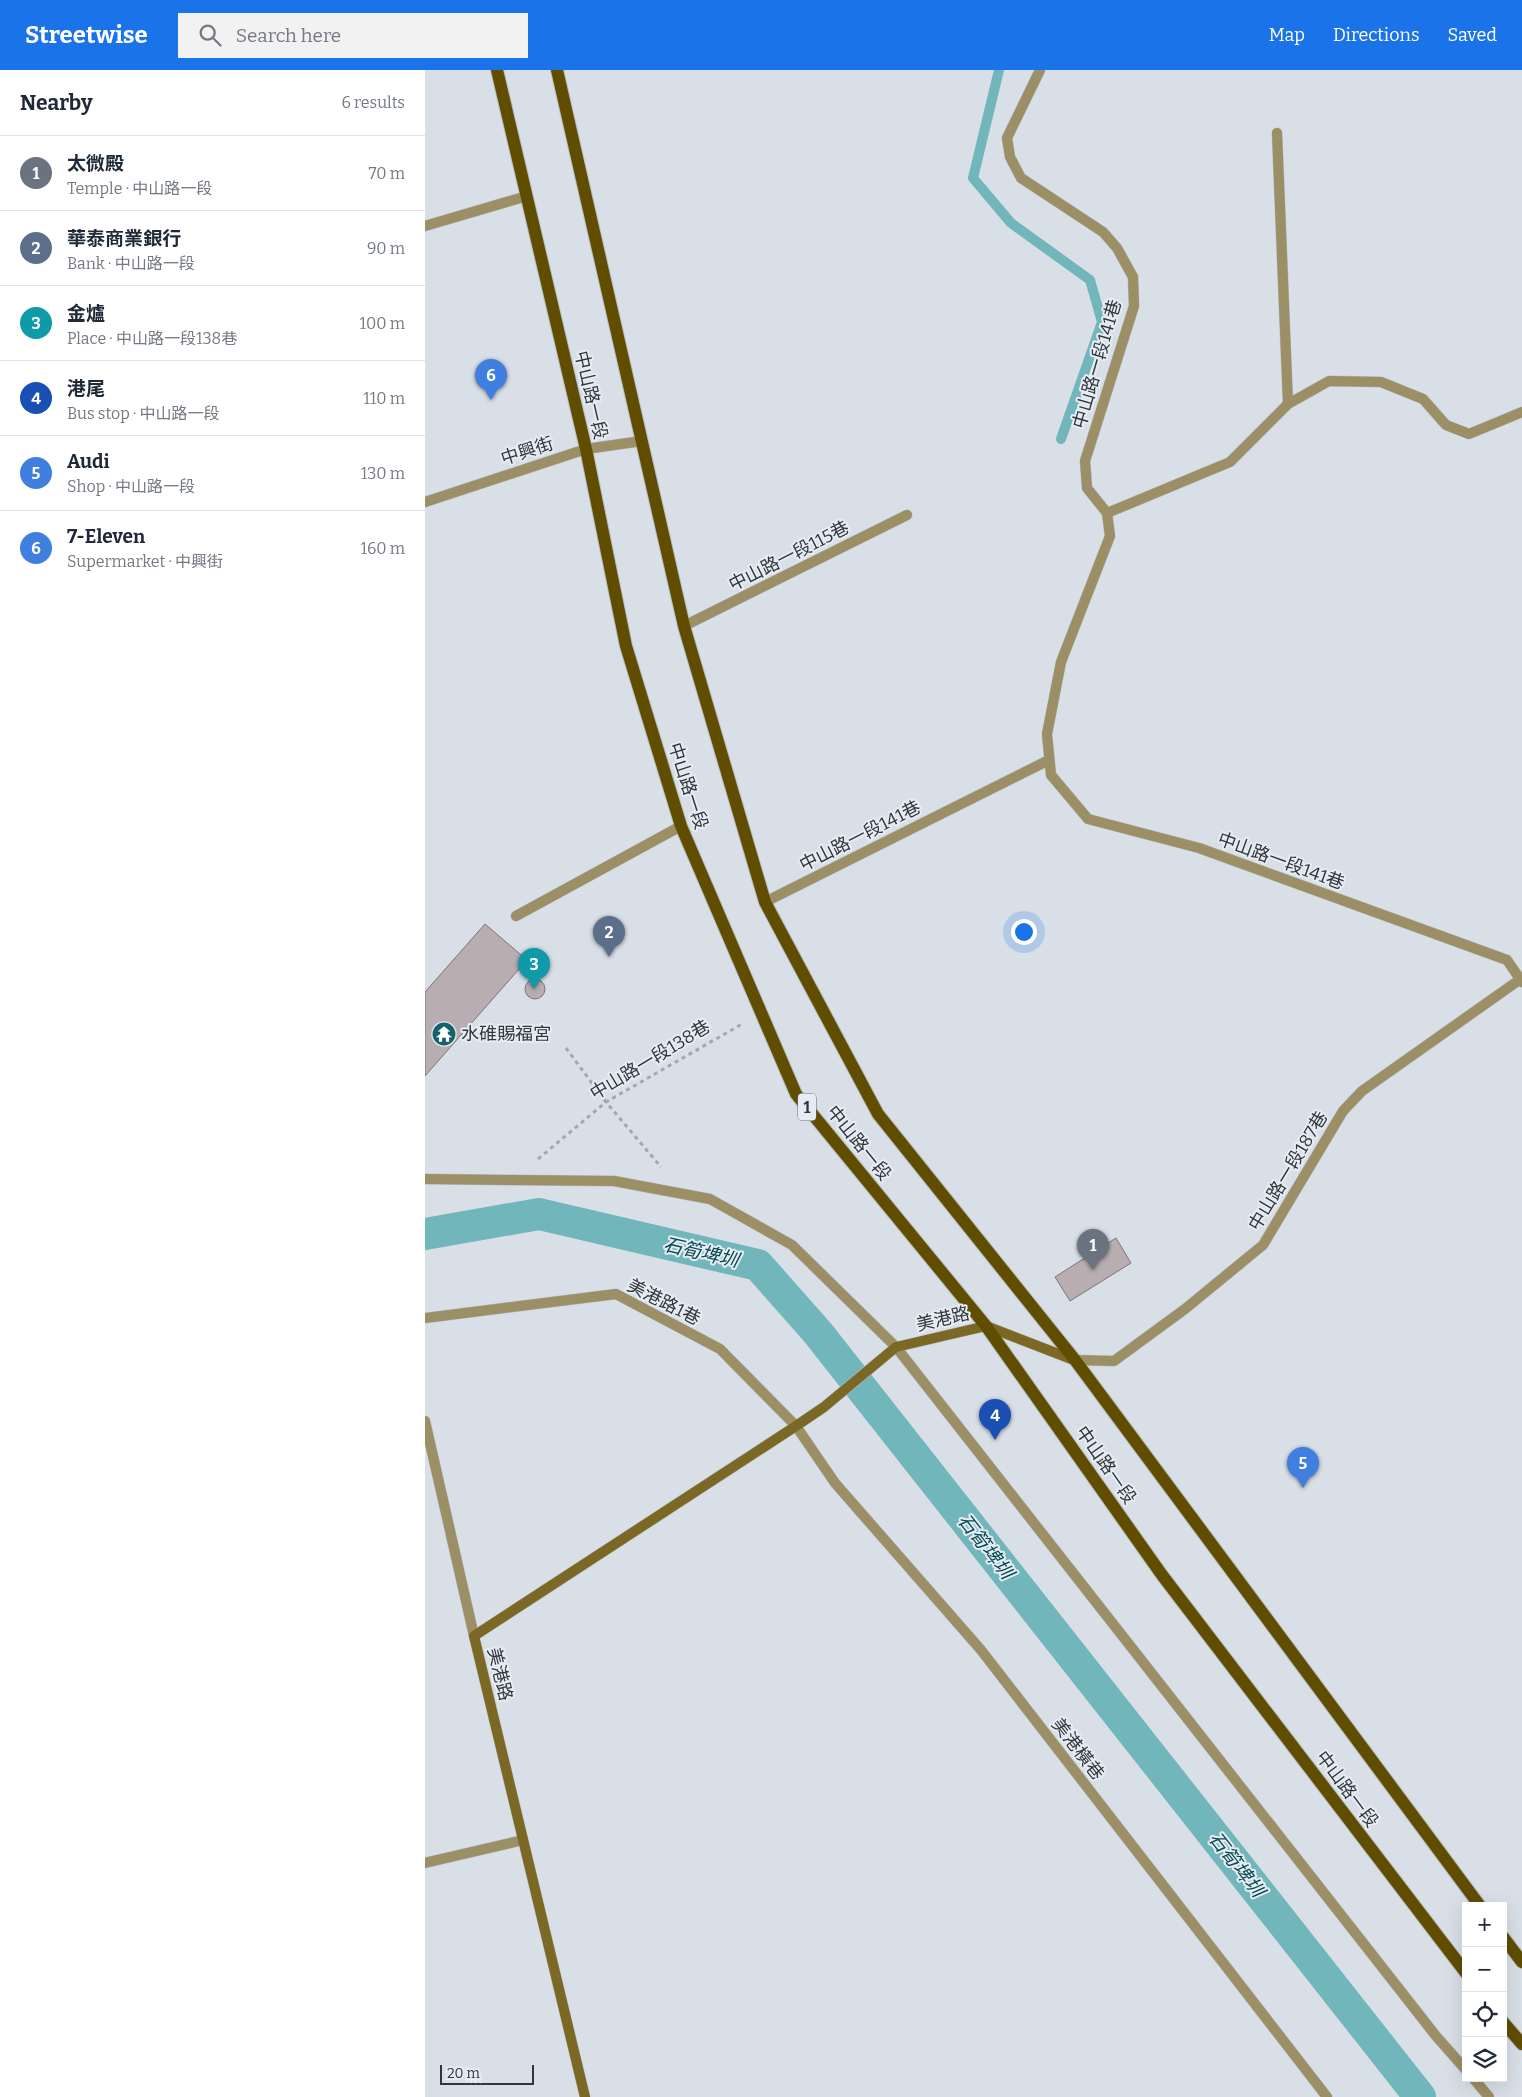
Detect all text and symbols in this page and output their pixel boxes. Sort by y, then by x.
search box [178,13,528,58]
text: Streetwise [25,21,148,49]
icon: search [196,21,224,49]
text: Search here [236,24,341,47]
text: Map [1269,24,1305,46]
text: Directions [1333,24,1420,46]
text: Saved [1448,24,1497,46]
text: Nearby [20,90,93,116]
text: 6 results [342,93,405,112]
text: 太微殿 [67,152,124,175]
text: 1 [33,164,39,183]
text: 70 m [369,164,405,183]
text: Temple · 中山路一段 [67,179,212,198]
text: 華泰商業銀行 [67,227,181,250]
text: 2 [31,239,41,258]
text: 90 m [367,239,405,258]
text: Bank · 中山路一段 [67,254,195,273]
street label: 中山路一段141巷 [1068,297,1126,431]
text: 金爐 [67,302,105,325]
text: 3 [31,314,41,333]
text: 100 m [360,314,405,333]
text: Place · 中山路一段138巷 [67,329,237,348]
street label: 中山路一段 [570,349,612,441]
pin: 6 [475,359,507,400]
text: 港尾 [67,377,105,400]
text: 4 [31,389,41,408]
text: 110 m [363,389,405,408]
text: Bus stop · 中山路一段 [67,404,220,423]
street label: 中興街 [498,432,556,470]
text: Audi [67,450,110,473]
text: 5 [32,464,40,483]
text: 130 m [361,464,405,483]
text: Shop · 中山路一段 [67,477,195,496]
street label: 中山路一段115巷 [725,516,853,596]
text: 7-Eleven [67,525,145,548]
text: 6 [31,539,41,558]
text: 160 m [360,539,405,558]
text: Supermarket · 中興街 [67,552,223,571]
street label: 中山路一段 [664,740,712,832]
street label: 中山路一段141巷 [796,796,924,876]
street label: 中山路一段141巷 [1215,828,1347,894]
pin: 2 [593,916,625,957]
your location [1011,919,1037,945]
pin: 3 [518,948,550,989]
street label: 中山路一段138巷 [586,1015,714,1105]
temple icon: 水碓賜福宮 [431,1021,457,1047]
place label: 水碓賜福宮 [461,1023,551,1045]
road number: 1 [798,1094,816,1120]
street label: 中山路一段 [822,1101,896,1185]
street label: 中山路一段187巷 [1244,1107,1332,1235]
pin: 1 [1077,1229,1109,1270]
water label: 石筍埤圳 [661,1233,743,1273]
street label: 美港路1巷 [624,1274,704,1330]
street label: 美港路 [914,1302,972,1336]
pin: 4 [979,1399,1011,1440]
street label: 中山路一段 [1071,1422,1141,1508]
pin: 5 [1287,1447,1319,1488]
water label: 石筍埤圳 [953,1509,1020,1586]
street label: 美港路 [483,1645,517,1703]
street label: 美港橫巷 [1047,1714,1109,1784]
street label: 中山路一段 [1311,1746,1383,1832]
water label: 石筍埤圳 [1204,1827,1271,1904]
map controls [1462,1902,1507,2082]
button: + [1462,1902,1507,1947]
button: − [1462,1947,1507,1992]
button: locate [1462,1992,1507,2037]
button: layers [1462,2037,1507,2082]
scale bar [440,2062,534,2085]
text: 20 m [447,2065,480,2082]

